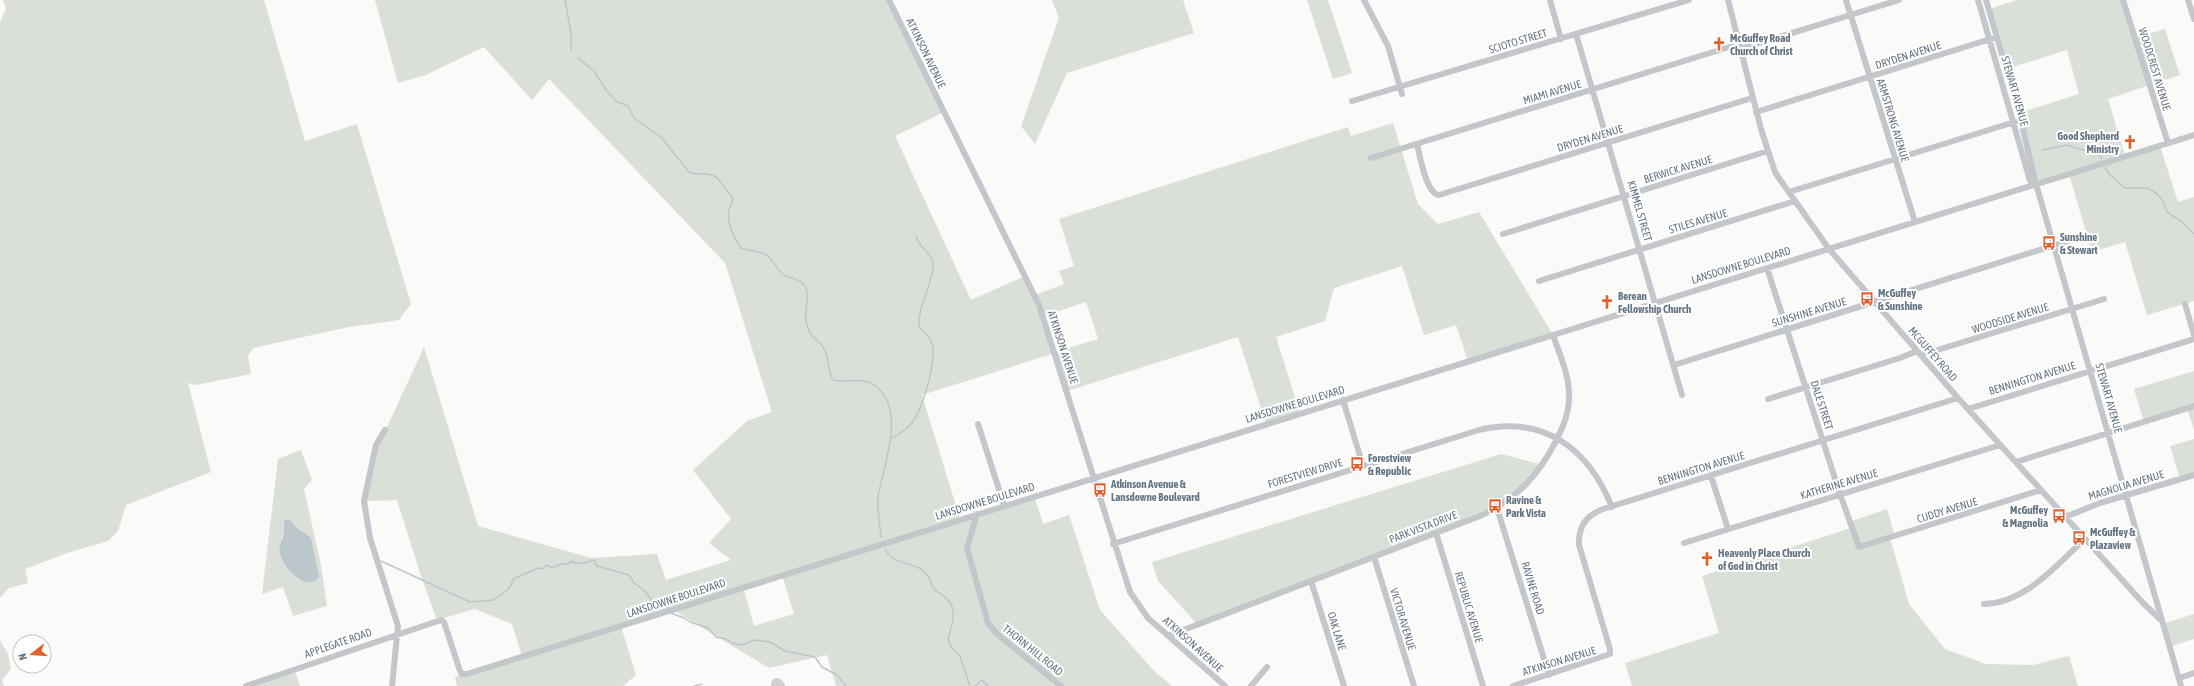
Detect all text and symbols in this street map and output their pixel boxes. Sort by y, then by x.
street label: ATKINSON AVENUE [904,16,948,90]
street label: SCIOTO STREET [1487,26,1549,56]
street label: WOODCREST AVENUE [2137,26,2173,112]
place label: McGuffey Road Church of Christ [1730,32,1793,57]
church icon: McGuffey Road Church of Christ [1711,36,1727,52]
street label: DRYDEN AVENUE [1874,39,1943,71]
street label: STEWART AVENUE [1999,55,2031,128]
street label: MIAMI AVENUE [1521,77,1583,107]
street label: ARMSTRONG AVENUE [1875,77,1911,163]
street label: DRYDEN AVENUE [1556,122,1625,154]
place label: Good Shepherd Ministry [2057,130,2119,155]
church icon: Good Shepherd Ministry [2122,134,2138,150]
street label: BERWICK AVENUE [1642,153,1714,185]
street label: KIMMEL STREET [1626,179,1654,243]
street label: STILES AVENUE [1667,206,1729,236]
place label: Sunshine & Stewart [2060,231,2098,256]
bus stop icon: Sunshine & Stewart [2041,235,2057,251]
street label: LANSDOWNE BOULEVARD [1690,244,1792,286]
place label: McGuffey & Sunshine [1878,287,1923,312]
place label: Berean Fellowship Church [1618,290,1691,315]
bus stop icon: McGuffey & Sunshine [1859,291,1875,307]
church icon: Berean Fellowship Church [1599,294,1615,310]
street label: SUNSHINE AVENUE [1770,295,1848,329]
street label: WOODSIDE AVENUE [1970,301,2050,335]
street label: ATKINSON AVENUE [1045,309,1081,385]
street label: MCGUFFEY ROAD [1906,324,1960,384]
street label: BENNINGTON AVENUE [1987,359,2077,397]
street label: STEWART AVENUE [2093,362,2125,435]
street label: DALE STREET [1808,379,1836,431]
street label: LANSDOWNE BOULEVARD [1244,383,1346,425]
street label: BENNINGTON AVENUE [1656,449,1746,487]
place label: Forestview & Republic [1368,452,1412,477]
street label: FORESTVIEW DRIVE [1266,456,1344,490]
bus stop icon: Forestview & Republic [1349,456,1365,472]
street label: KATHERINE AVENUE [1799,466,1879,501]
street label: MAGNOLIA AVENUE [2087,468,2166,502]
place label: Atkinson Avenue & Lansdowne Boulevard [1110,478,1200,503]
street label: LANSDOWNE BOULEVARD [934,480,1036,522]
bus stop icon: Atkinson Avenue & Lansdowne Boulevard [1092,482,1108,498]
place label: Ravine & Park Vista [1506,494,1546,519]
street label: CUDDY AVENUE [1915,495,1979,525]
bus stop icon: Ravine & Park Vista [1487,498,1503,514]
place label: McGuffey & Magnolia [2002,504,2048,529]
street label: PARK VISTA DRIVE [1388,508,1459,545]
bus stop icon: McGuffey & Magnolia [2051,508,2067,524]
place label: McGuffey & Plazaview [2090,526,2135,551]
bus stop icon: McGuffey & Plazaview [2071,530,2087,546]
place label: Heavenly Place Church of God in Christ [1718,547,1810,572]
church icon: Heavenly Place Church of God in Christ [1699,551,1715,567]
street label: RAVINE ROAD [1519,560,1547,616]
street label: REPUBLIC AVENUE [1452,570,1486,644]
street label: LANSDOWNE BOULEVARD [625,576,727,620]
street label: VICTOR AVENUE [1388,587,1418,652]
street label: OAK LANE [1325,610,1349,652]
street label: ATKINSON AVENUE [1161,614,1226,674]
street label: THORN HILL ROAD [1001,622,1065,678]
street label: APPLEGATE ROAD [303,626,373,660]
north arrow [12,634,52,674]
street label: ATKINSON AVENUE [1521,644,1598,678]
text: N [16,652,29,662]

